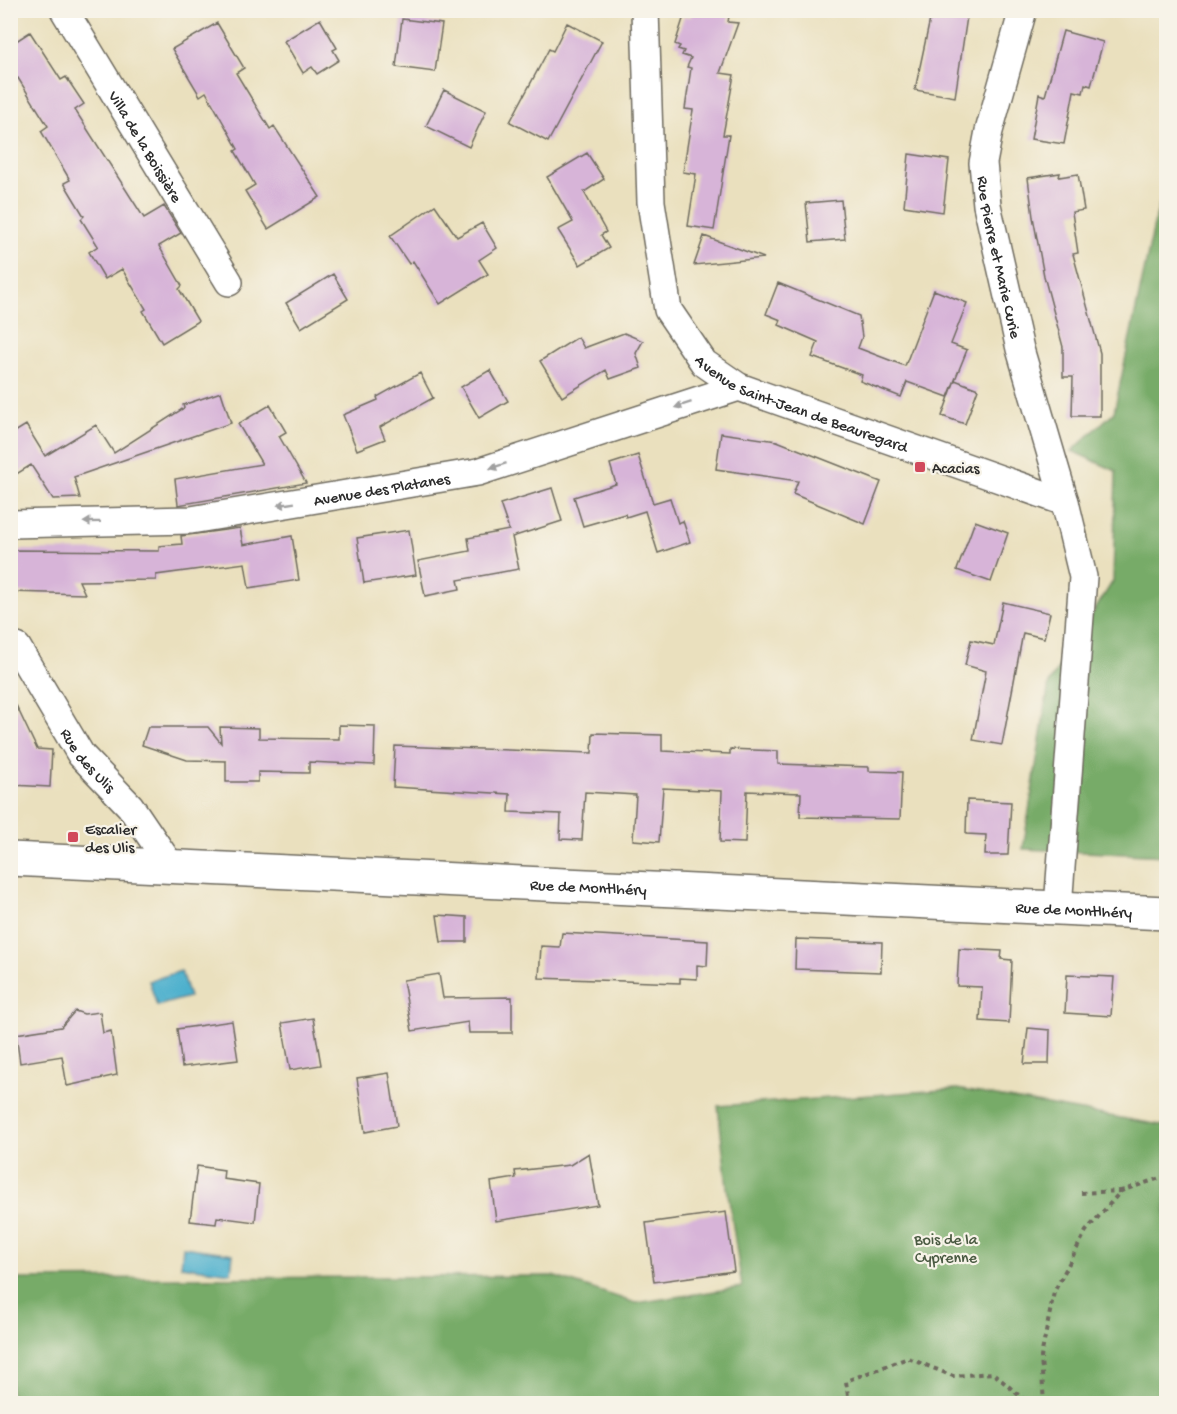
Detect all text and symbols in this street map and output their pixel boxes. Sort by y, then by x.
street label: Villa de la Boissière [102,88,185,208]
street label: Rue Pierre et Marie Curie [971,175,1023,341]
street label: Avenue Saint-Jean de Beauregard [689,353,911,459]
one-way arrow [674,401,692,410]
marker: Acacias [913,460,927,474]
place label: Acacias [932,461,981,480]
one-way arrow [489,462,507,471]
street label: Avenue des Platanes [312,471,452,512]
one-way arrow [276,500,295,509]
one-way arrow [82,517,101,527]
street label: Rue des Ulis [54,726,119,799]
place label: Escalier des Ulis [85,822,137,859]
marker: Escalier des Ulis [66,830,80,844]
street label: Rue de Montlhéry [529,877,647,902]
street label: Rue de Montlhéry [1015,900,1133,924]
park label: Bois de la Cyprenne [913,1232,979,1269]

